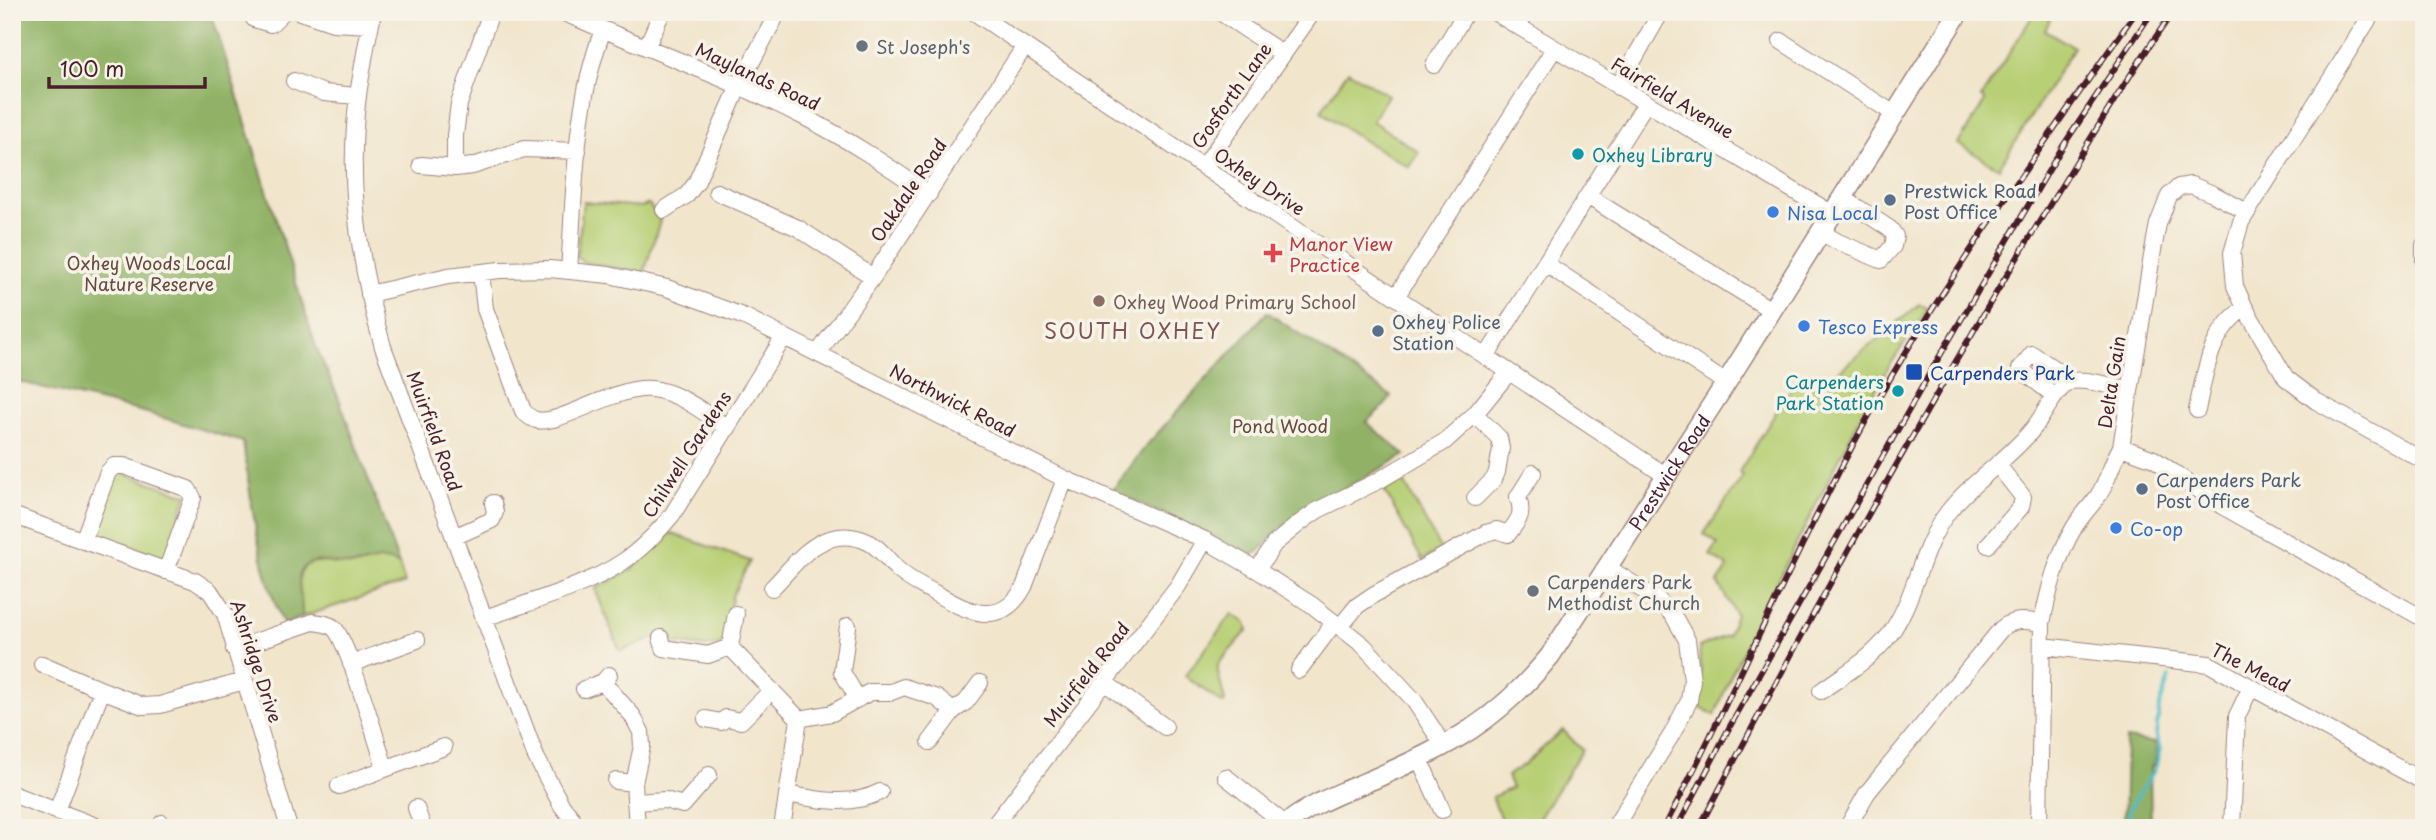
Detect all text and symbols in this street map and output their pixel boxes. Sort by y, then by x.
place label: St Joseph's [876,33,970,60]
street label: Maylands Road [691,35,825,117]
street label: Gosforth Lane [1184,36,1278,154]
marker: St Joseph's [854,38,870,54]
scale bar [49,46,205,90]
street label: Fairfield Avenue [1607,50,1740,144]
text: 100 m [60,52,124,84]
street label: Oakdale Road [863,133,953,247]
street label: Oxhey Drive [1209,141,1311,221]
place label: Oxhey Library [1592,141,1713,168]
marker: Oxhey Library [1570,146,1586,162]
place label: Prestwick Road Post Office [1904,177,2037,225]
marker: Prestwick Road Post Office [1882,192,1898,208]
place label: Nisa Local [1787,199,1878,226]
marker: Nisa Local [1765,204,1781,220]
place label: Manor View Practice [1289,230,1393,278]
marker: Manor View Practice [1263,243,1283,263]
park label: Oxhey Woods Local Nature Reserve [67,249,231,297]
place label: Oxhey Wood Primary School [1113,288,1357,315]
marker: Oxhey Wood Primary School [1091,293,1107,309]
place label: Oxhey Police Station [1392,308,1501,356]
place label: Tesco Express [1818,313,1938,340]
district label: SOUTH OXHEY [1044,314,1222,346]
marker: Tesco Express [1796,318,1812,334]
marker: Oxhey Police Station [1370,323,1386,339]
street label: Delta Gain [2090,334,2132,430]
street label: Northwick Road [885,357,1021,443]
place label: Carpenders Park [1930,359,2075,386]
marker: Carpenders Park [1904,362,1924,382]
street label: Muirfield Road [401,367,469,495]
place label: Carpenders Park Station [1776,368,1884,416]
marker: Carpenders Park Station [1890,383,1906,399]
street label: Chilwell Gardens [635,385,737,523]
street label: Prestwick Road [1621,409,1716,535]
park label: Pond Wood [1232,412,1328,439]
place label: Carpenders Park Post Office [2156,466,2301,514]
marker: Carpenders Park Post Office [2134,481,2150,497]
place label: Co-op [2130,515,2183,542]
marker: Co-op [2108,520,2124,536]
place label: Carpenders Park Methodist Church [1547,568,1700,616]
marker: Carpenders Park Methodist Church [1525,583,1541,599]
street label: Ashridge Drive [224,596,290,726]
street label: Muirfield Road [1036,616,1136,732]
street label: The Mead [2207,636,2295,698]

